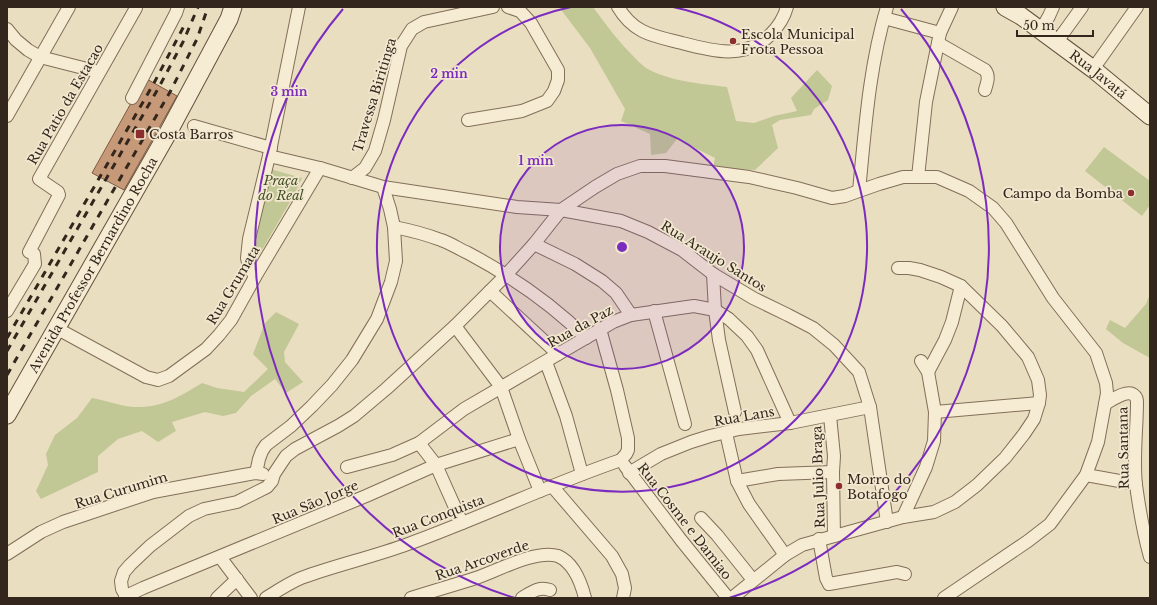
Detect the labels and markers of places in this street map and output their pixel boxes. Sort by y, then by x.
place label: Escola Municipal Frota Pessoa [741,26,855,58]
marker: Escola Municipal Frota Pessoa [728,36,738,46]
place label: Costa Barros [149,126,233,143]
marker: Costa Barros [134,128,146,140]
place label: Campo da Bomba [1003,185,1124,202]
marker: Campo da Bomba [1126,188,1136,198]
centre of rings [615,240,629,254]
place label: Morro do Botafogo [847,471,911,503]
marker: Morro do Botafogo [834,481,844,491]

